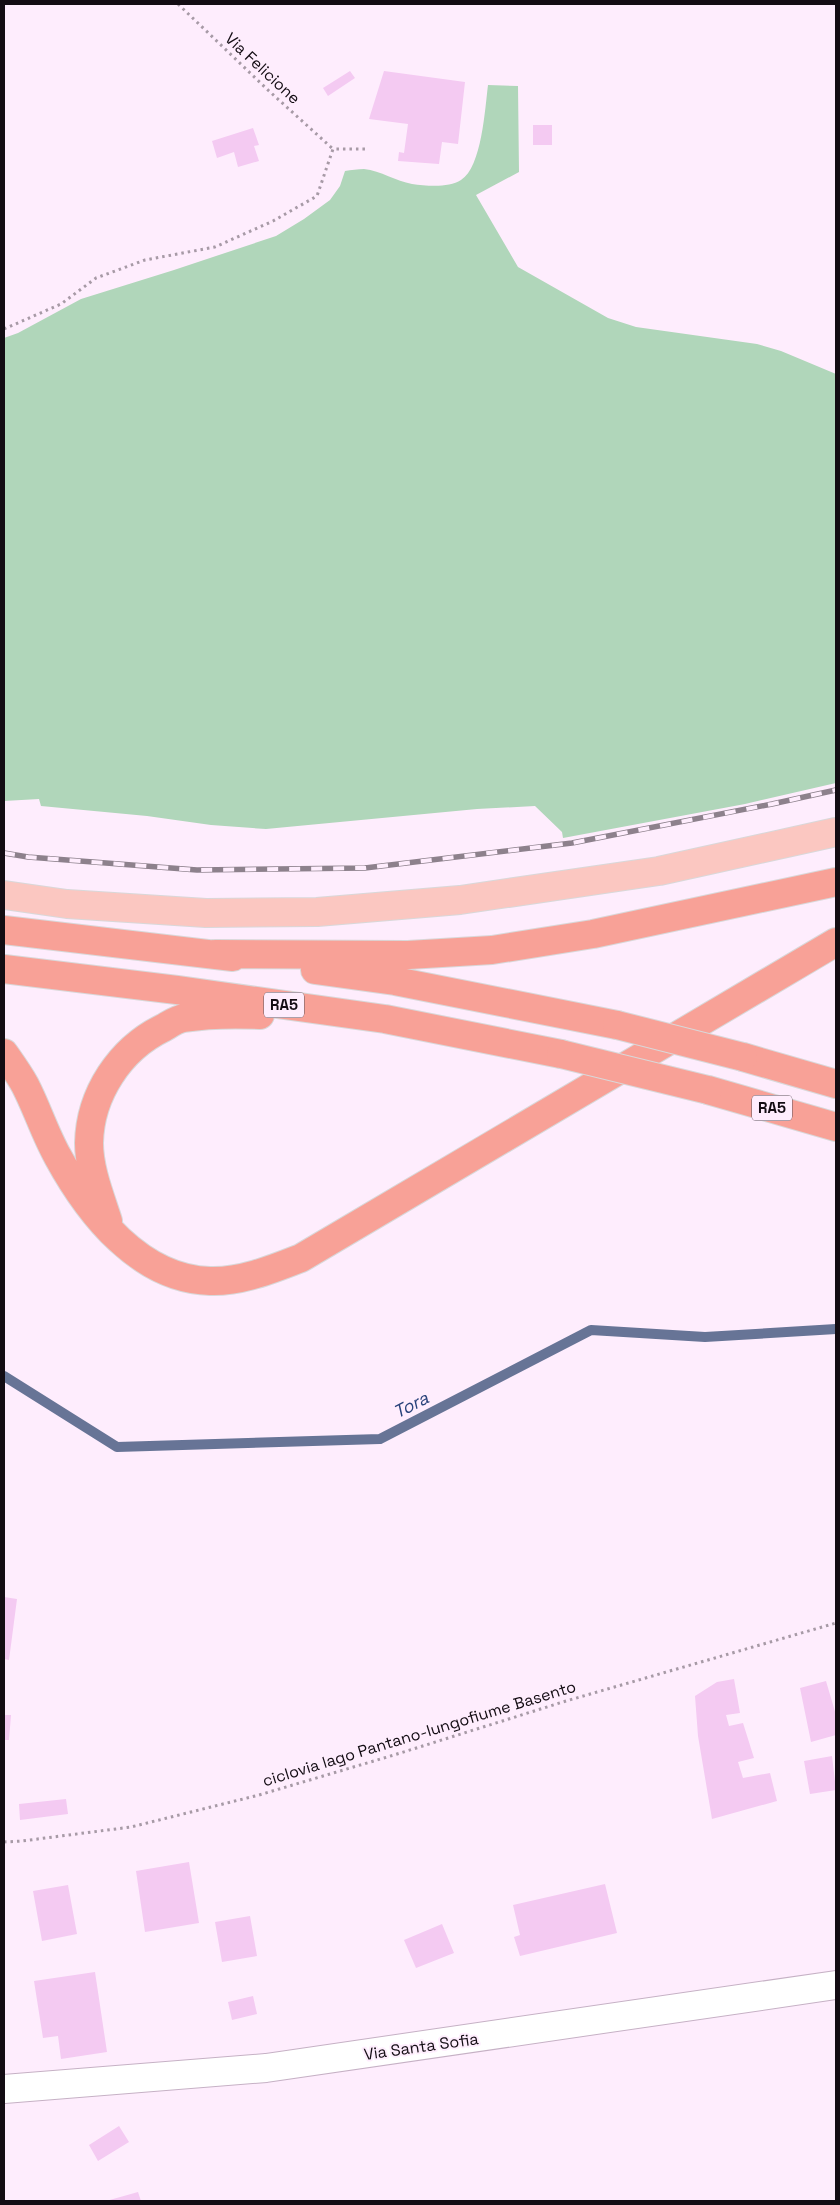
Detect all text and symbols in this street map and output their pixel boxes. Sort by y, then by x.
street label: Via Felicione [221,28,305,109]
road number: RA5 [264,992,304,1018]
road number: RA5 [752,1096,792,1120]
water label: Tora [389,1386,433,1423]
street label: ciclovia lago Pantano-lungofiume Basento [260,1676,578,1791]
street label: Via Santa Sofia [362,2028,480,2065]

